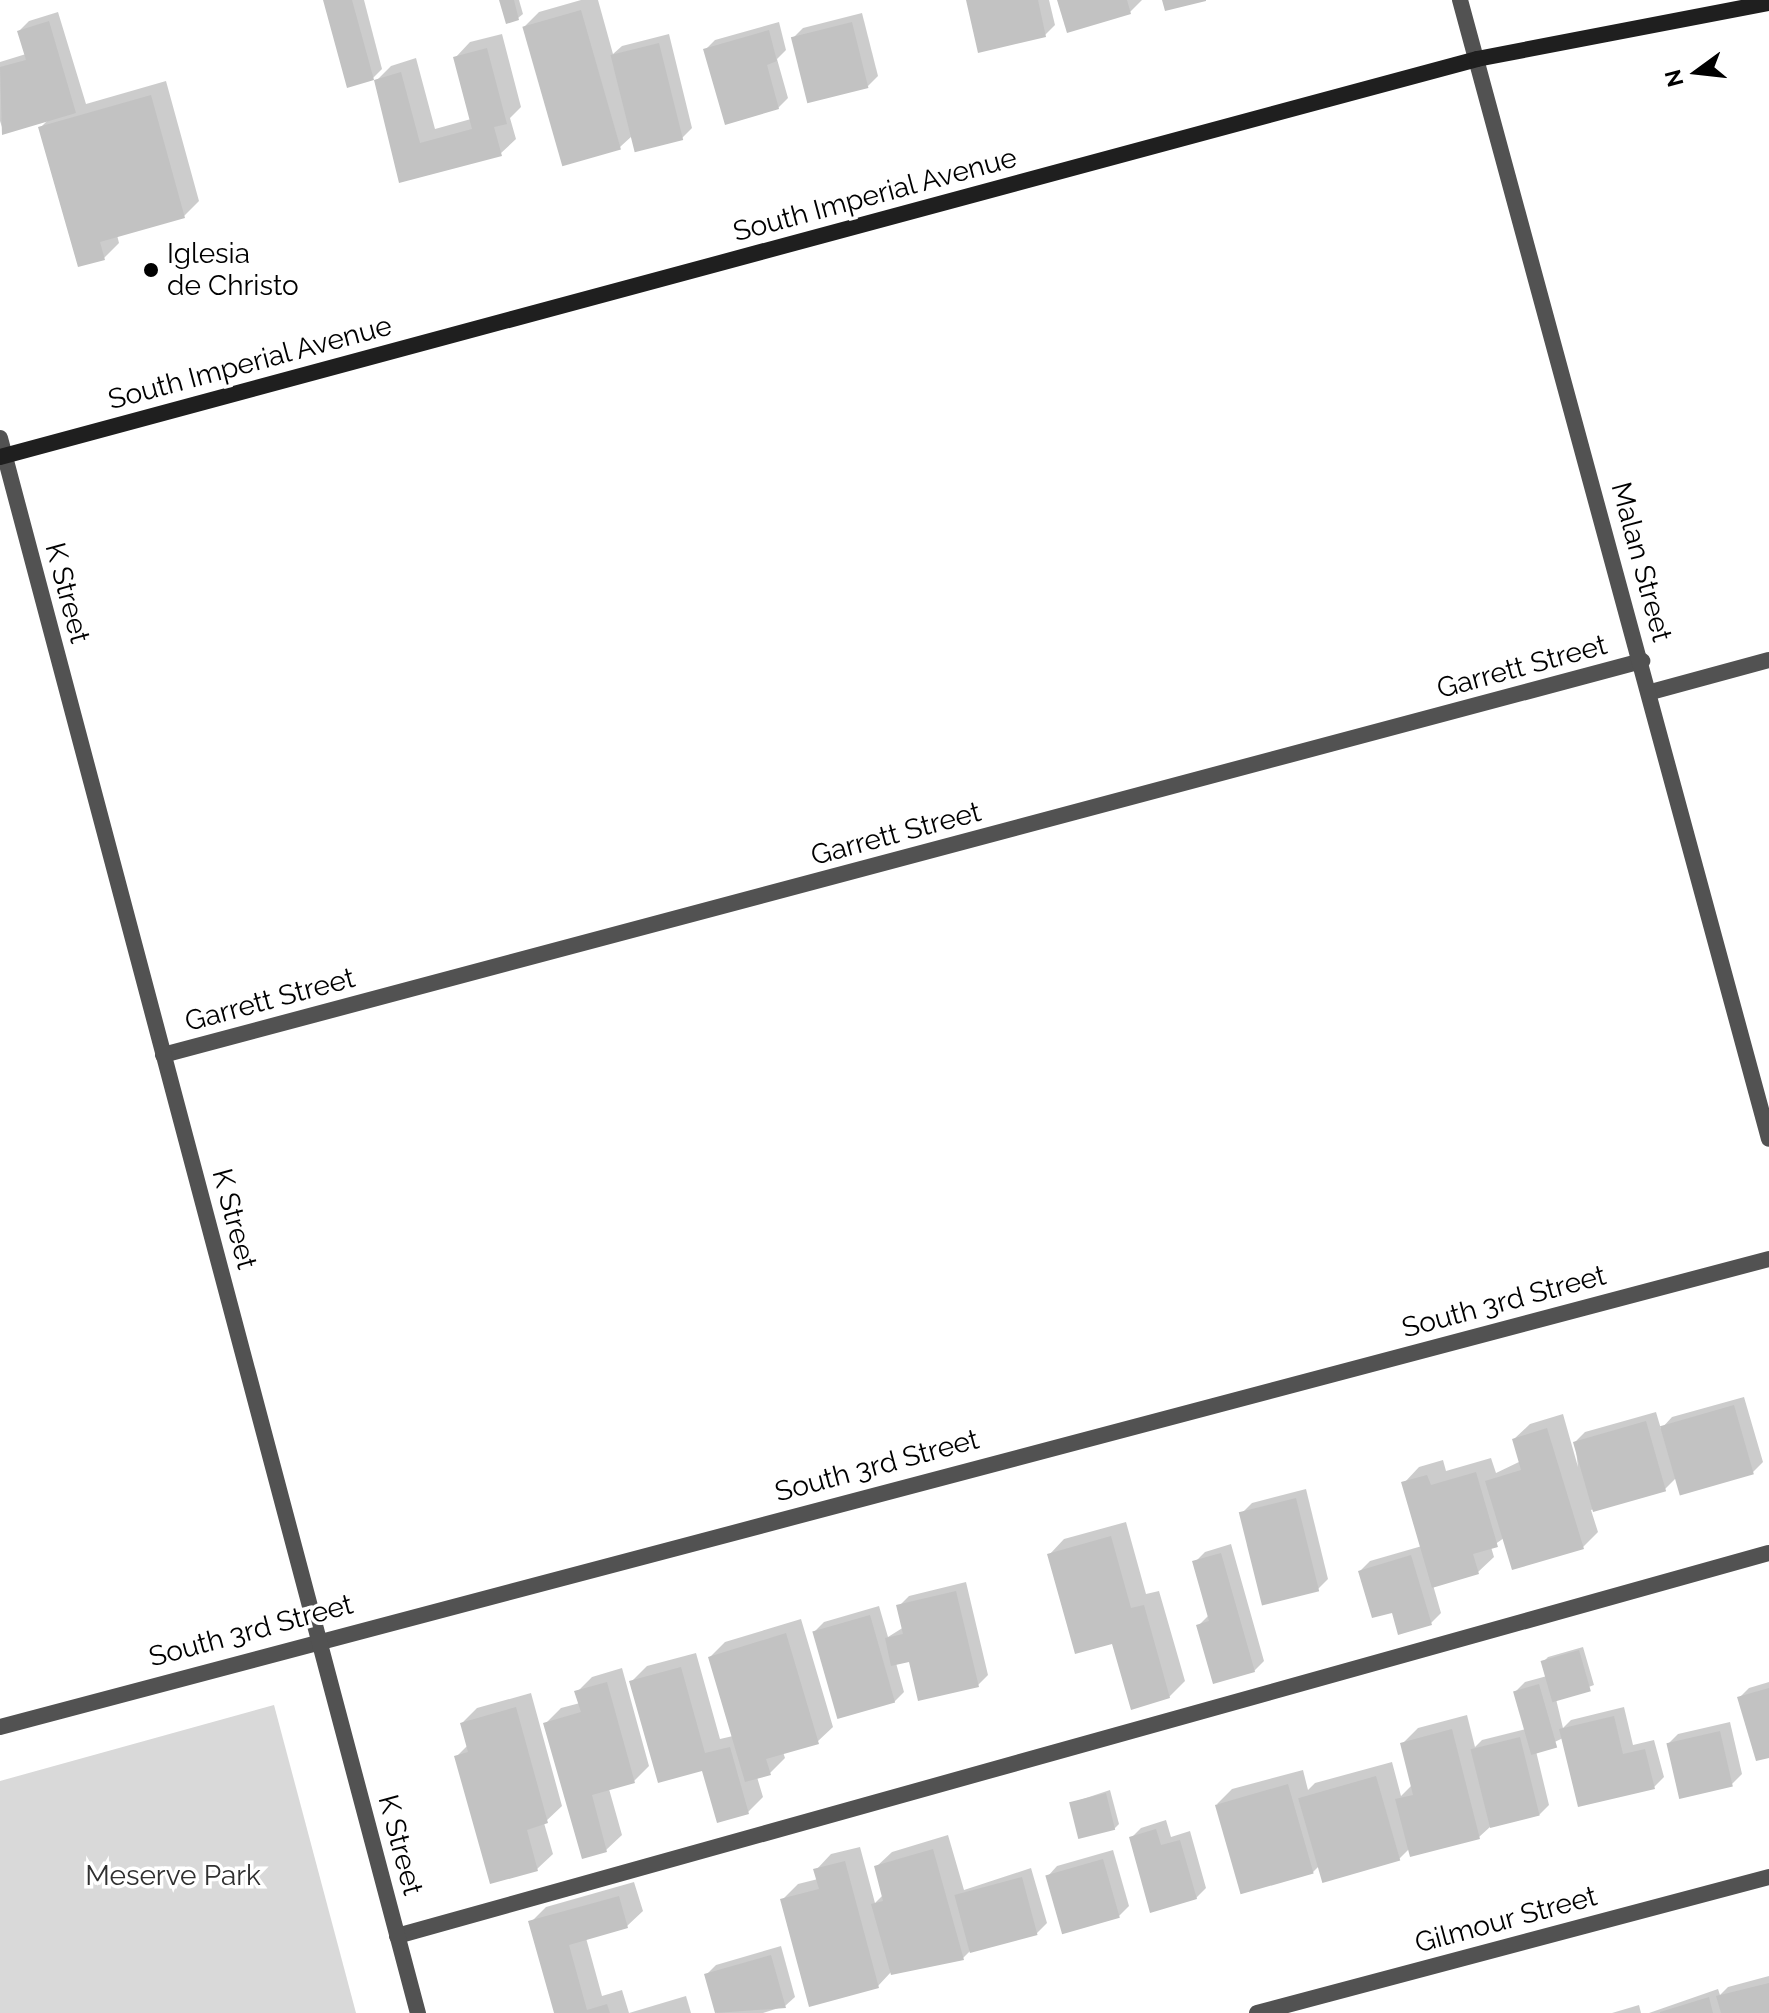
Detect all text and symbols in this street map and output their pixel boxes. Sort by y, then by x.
north arrow [1657,32,1737,112]
text: N [1659,67,1689,90]
street label: South Imperial Avenue [729,141,1021,249]
place label: Iglesia de Christo [167,237,299,303]
marker: Iglesia de Christo [142,261,160,279]
street label: South Imperial Avenue [104,309,396,417]
street label: Malan Street [1604,479,1678,645]
street label: K Street [37,539,97,647]
street label: Garrett Street [1433,628,1611,706]
street label: Garrett Street [807,795,985,873]
street label: Garrett Street [181,961,359,1039]
street label: K Street [204,1165,264,1273]
street label: South 3rd Street [1398,1259,1610,1345]
street label: South 3rd Street [771,1423,983,1509]
street label: South 3rd Street [145,1588,357,1674]
street label: K Street [370,1791,430,1899]
park label: Meserve Park [85,1859,261,1893]
street label: Gilmour Street [1411,1880,1601,1960]

